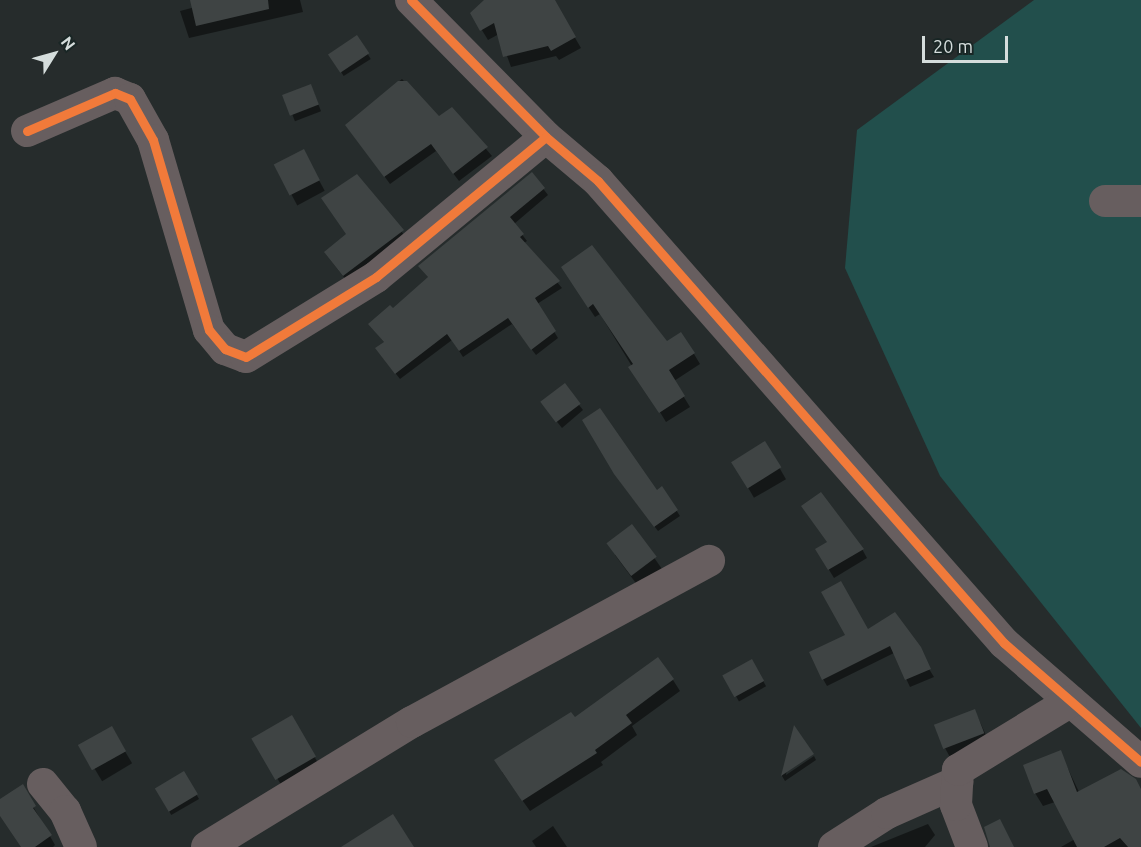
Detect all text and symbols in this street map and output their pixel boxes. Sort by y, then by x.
north arrow [24,24,84,84]
scale bar [925,24,1010,62]
text: N [58,33,79,53]
text: 20 m [933,36,973,56]

